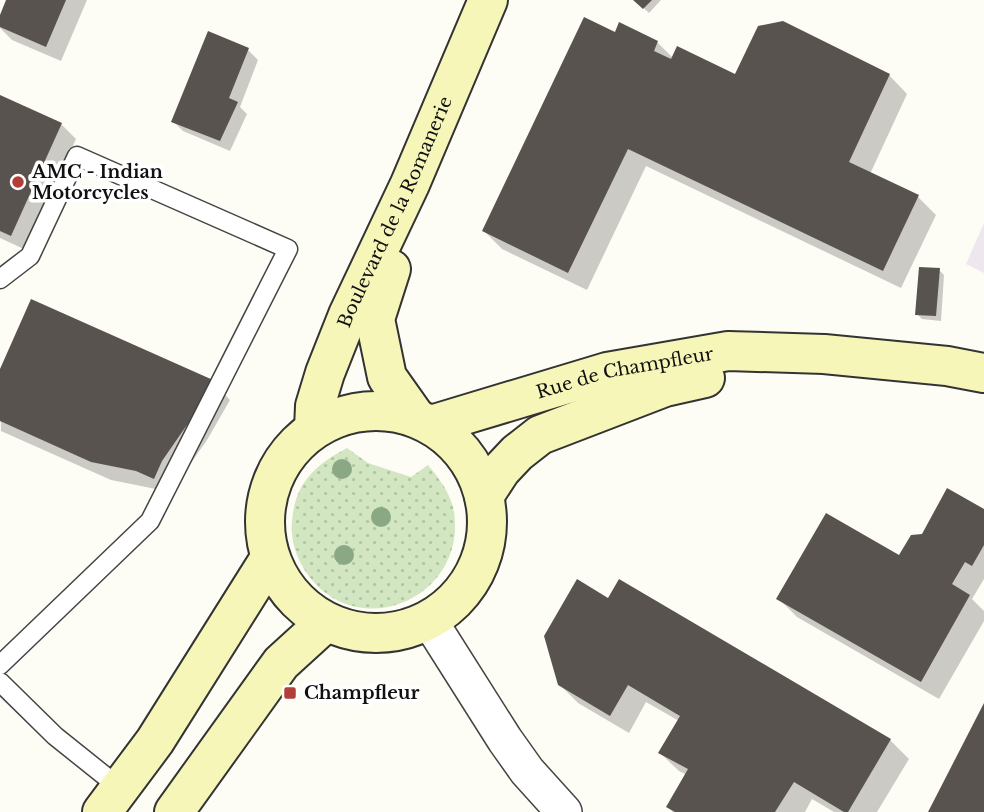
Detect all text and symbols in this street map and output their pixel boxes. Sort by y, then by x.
street label: Boulevard de la Romanerie [333,93,457,331]
place label: AMC - Indian Motorcycles [31,161,163,204]
marker: AMC - Indian Motorcycles [10,174,26,190]
street label: Rue de Champfleur [534,343,715,404]
place label: Champfleur [304,682,419,704]
marker: Champfleur [282,685,298,701]

